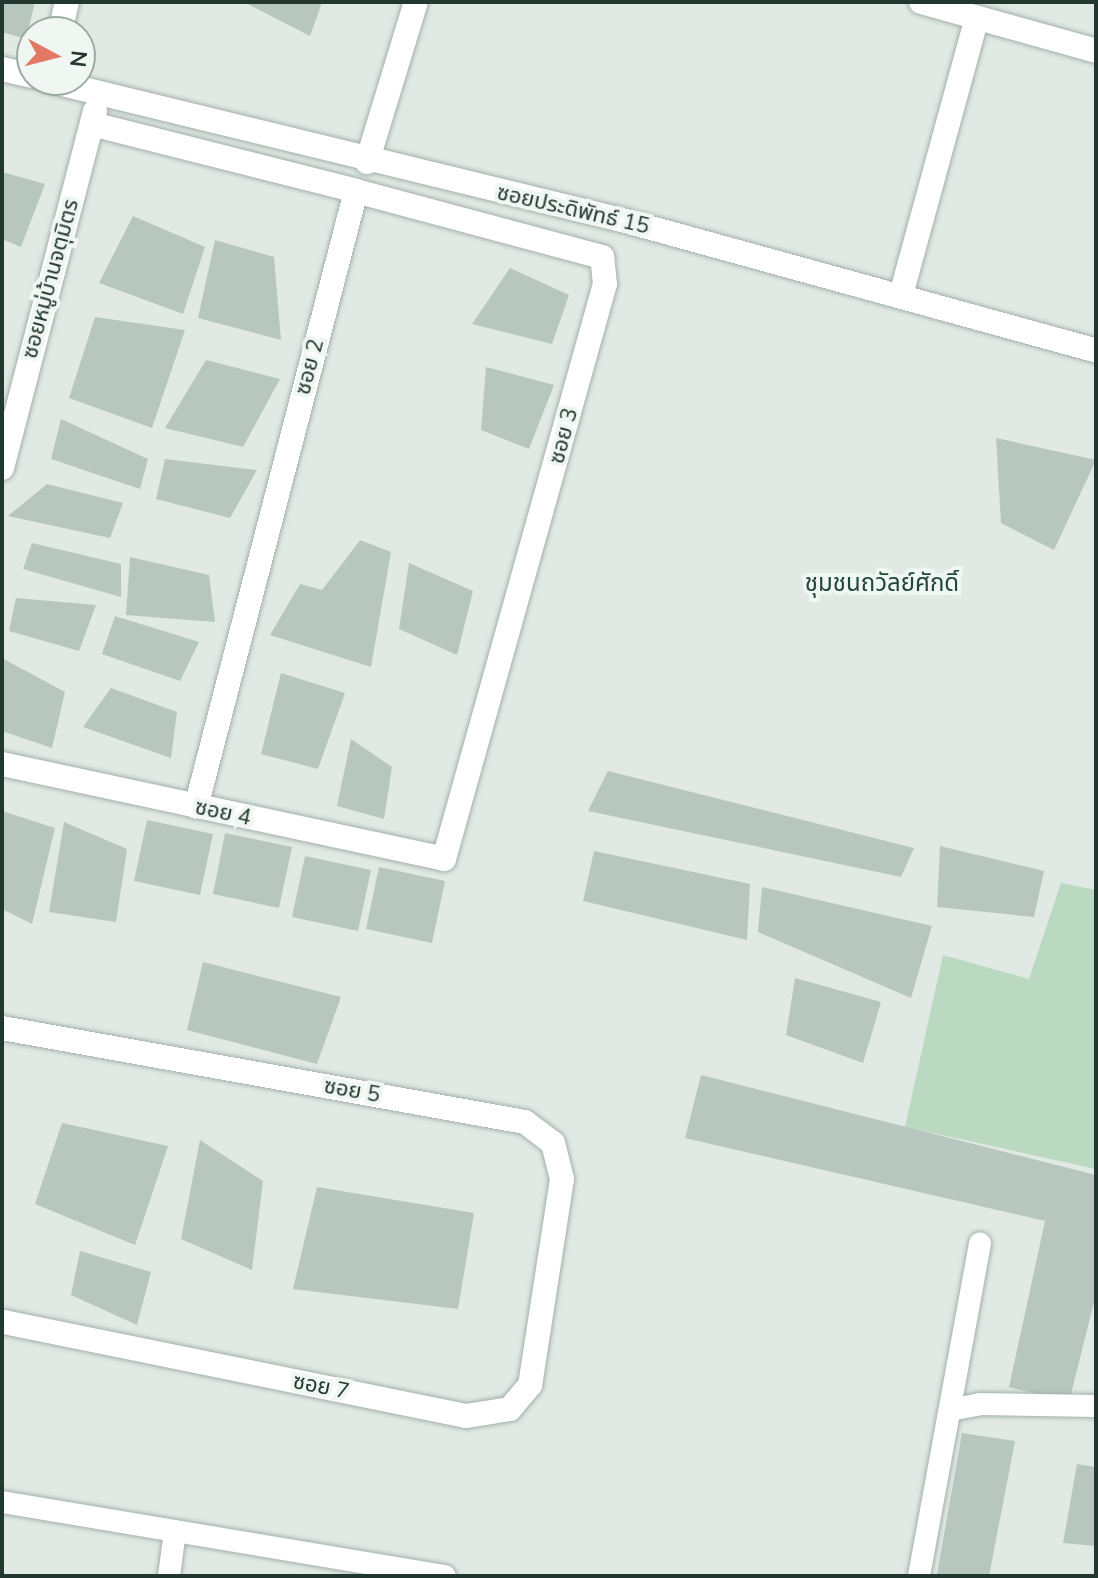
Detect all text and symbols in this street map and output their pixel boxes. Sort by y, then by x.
north arrow [16,16,96,96]
text: N [62,49,94,69]
street label: ซอยประดิพัทธ์ 15 [494,180,652,240]
street label: ซอยหมู่บ้านจตุมิตร [17,196,85,362]
street label: ซอย 2 [290,336,330,398]
street label: ซอย 3 [544,405,584,467]
district label: ชุมชนถวัลย์ศักดิ์ [805,570,959,598]
street label: ซอย 4 [192,794,254,832]
street label: ซอย 5 [322,1073,382,1109]
street label: ซอย 7 [291,1369,351,1405]

